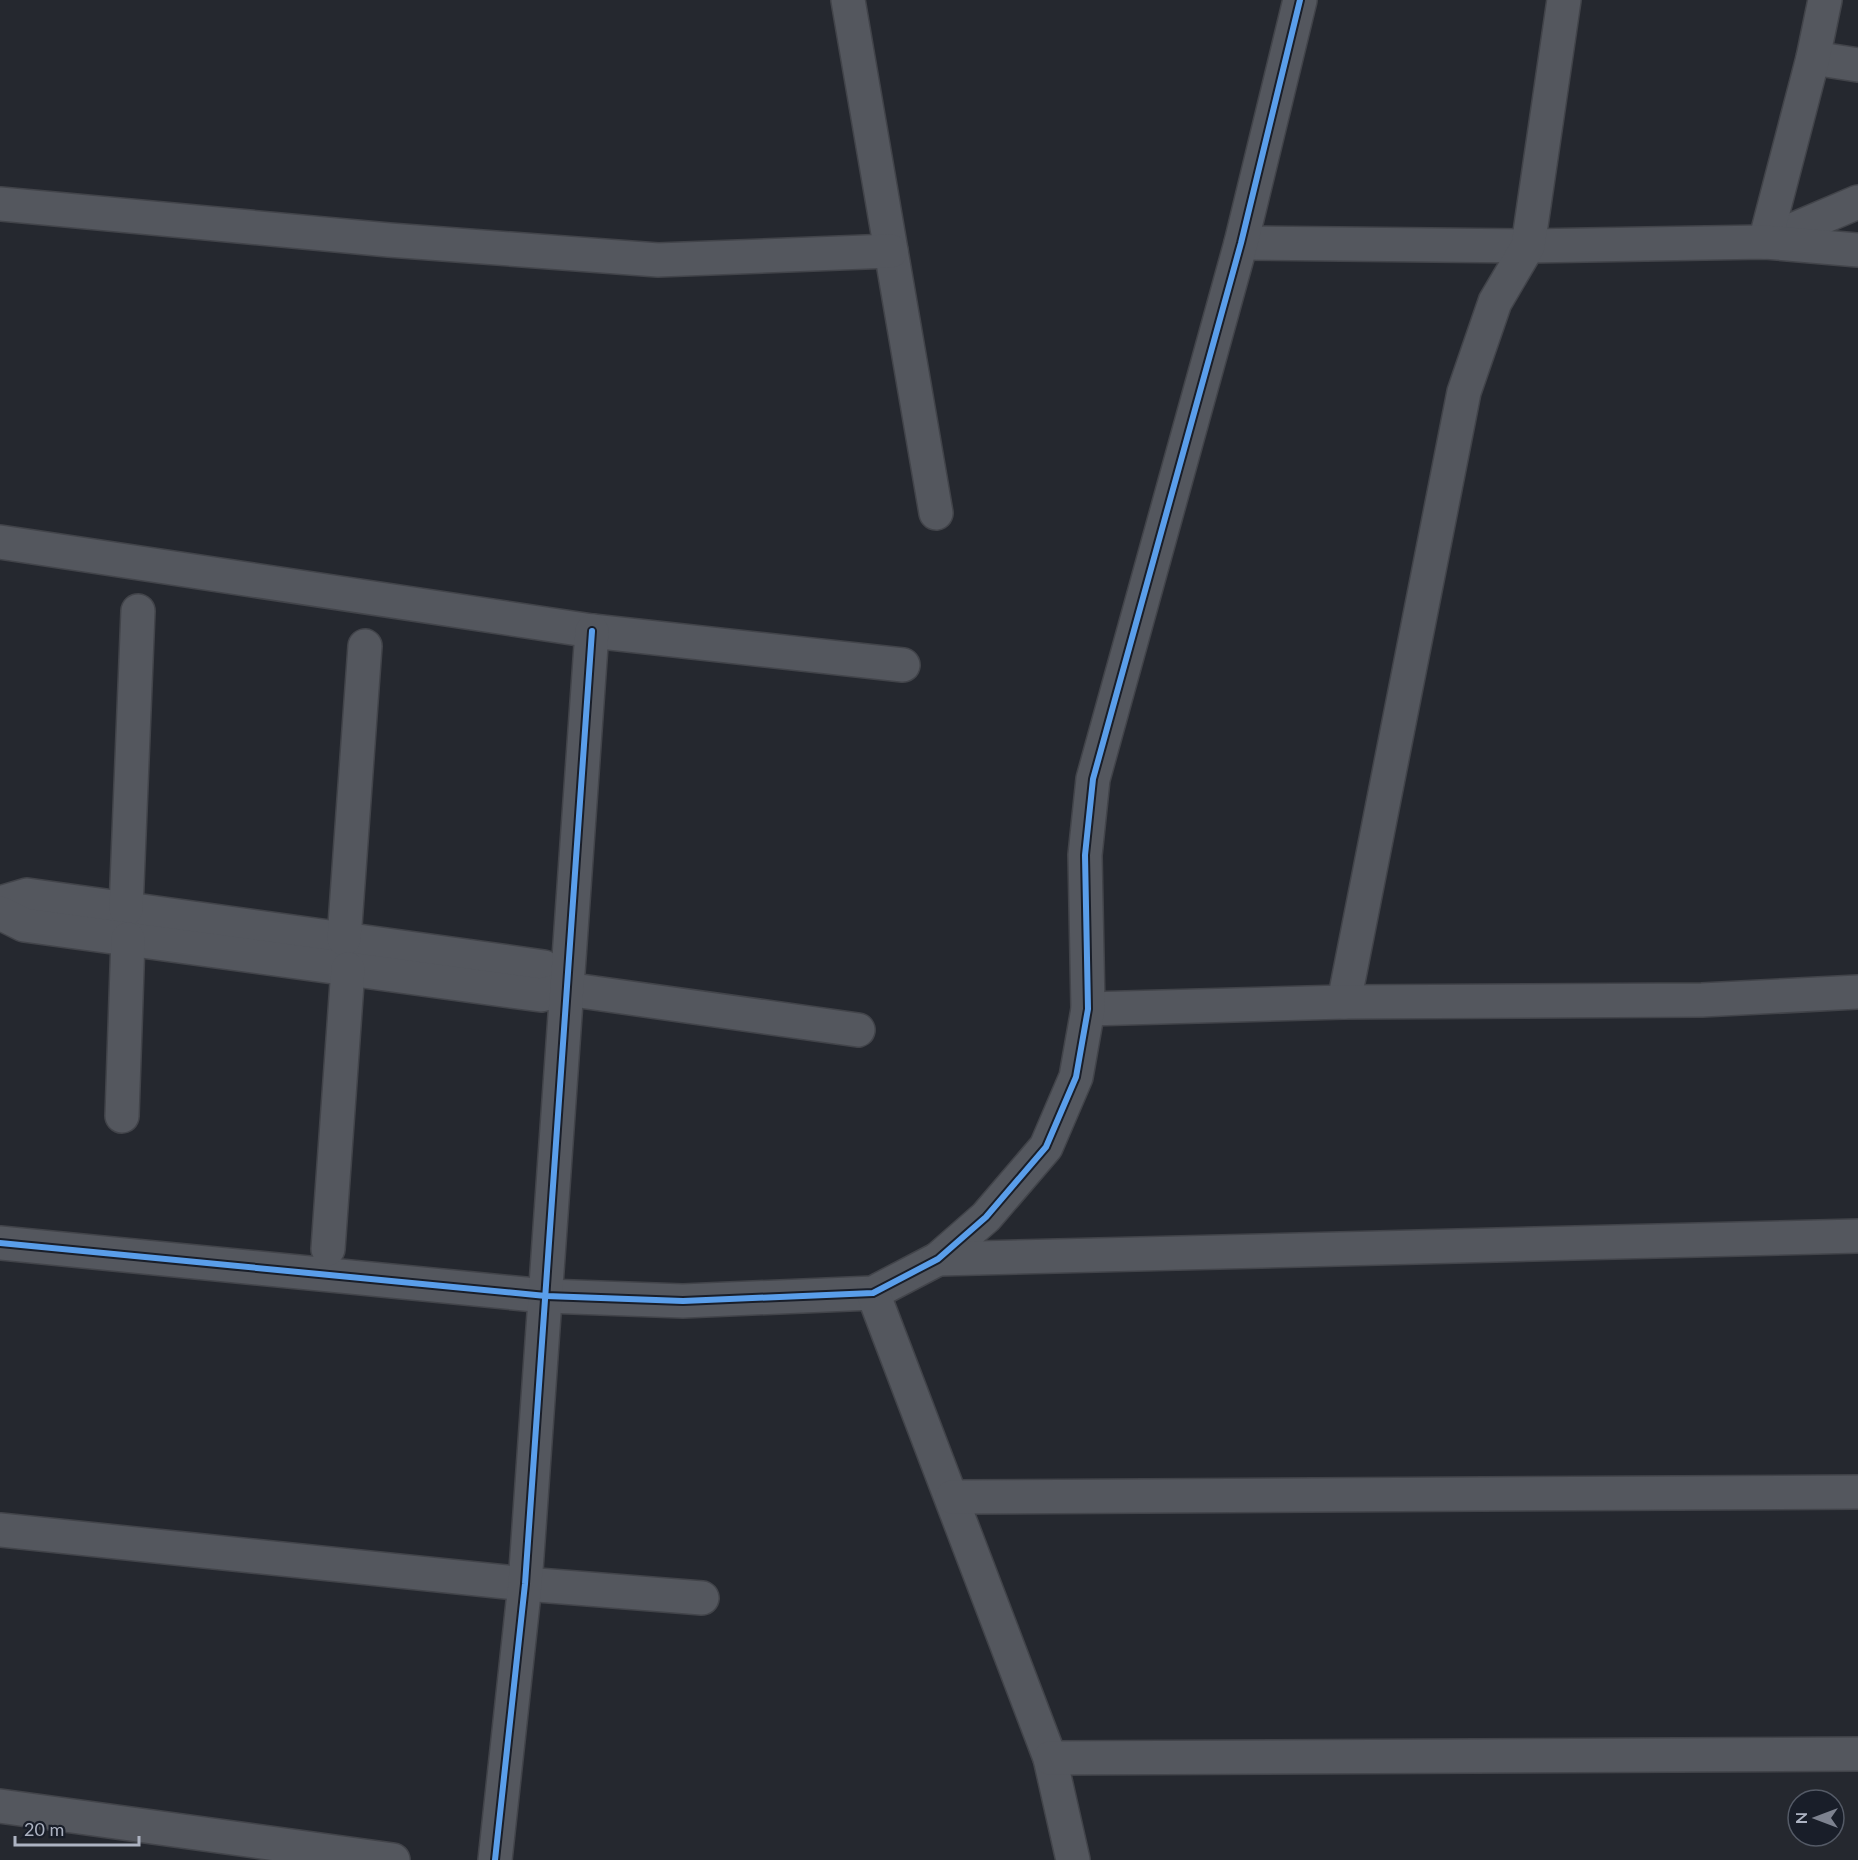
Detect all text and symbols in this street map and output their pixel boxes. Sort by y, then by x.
north arrow [1786,1788,1846,1848]
scale bar [15,1809,140,1847]
text: N [1791,1812,1810,1824]
text: 20 m [24,1818,64,1840]

